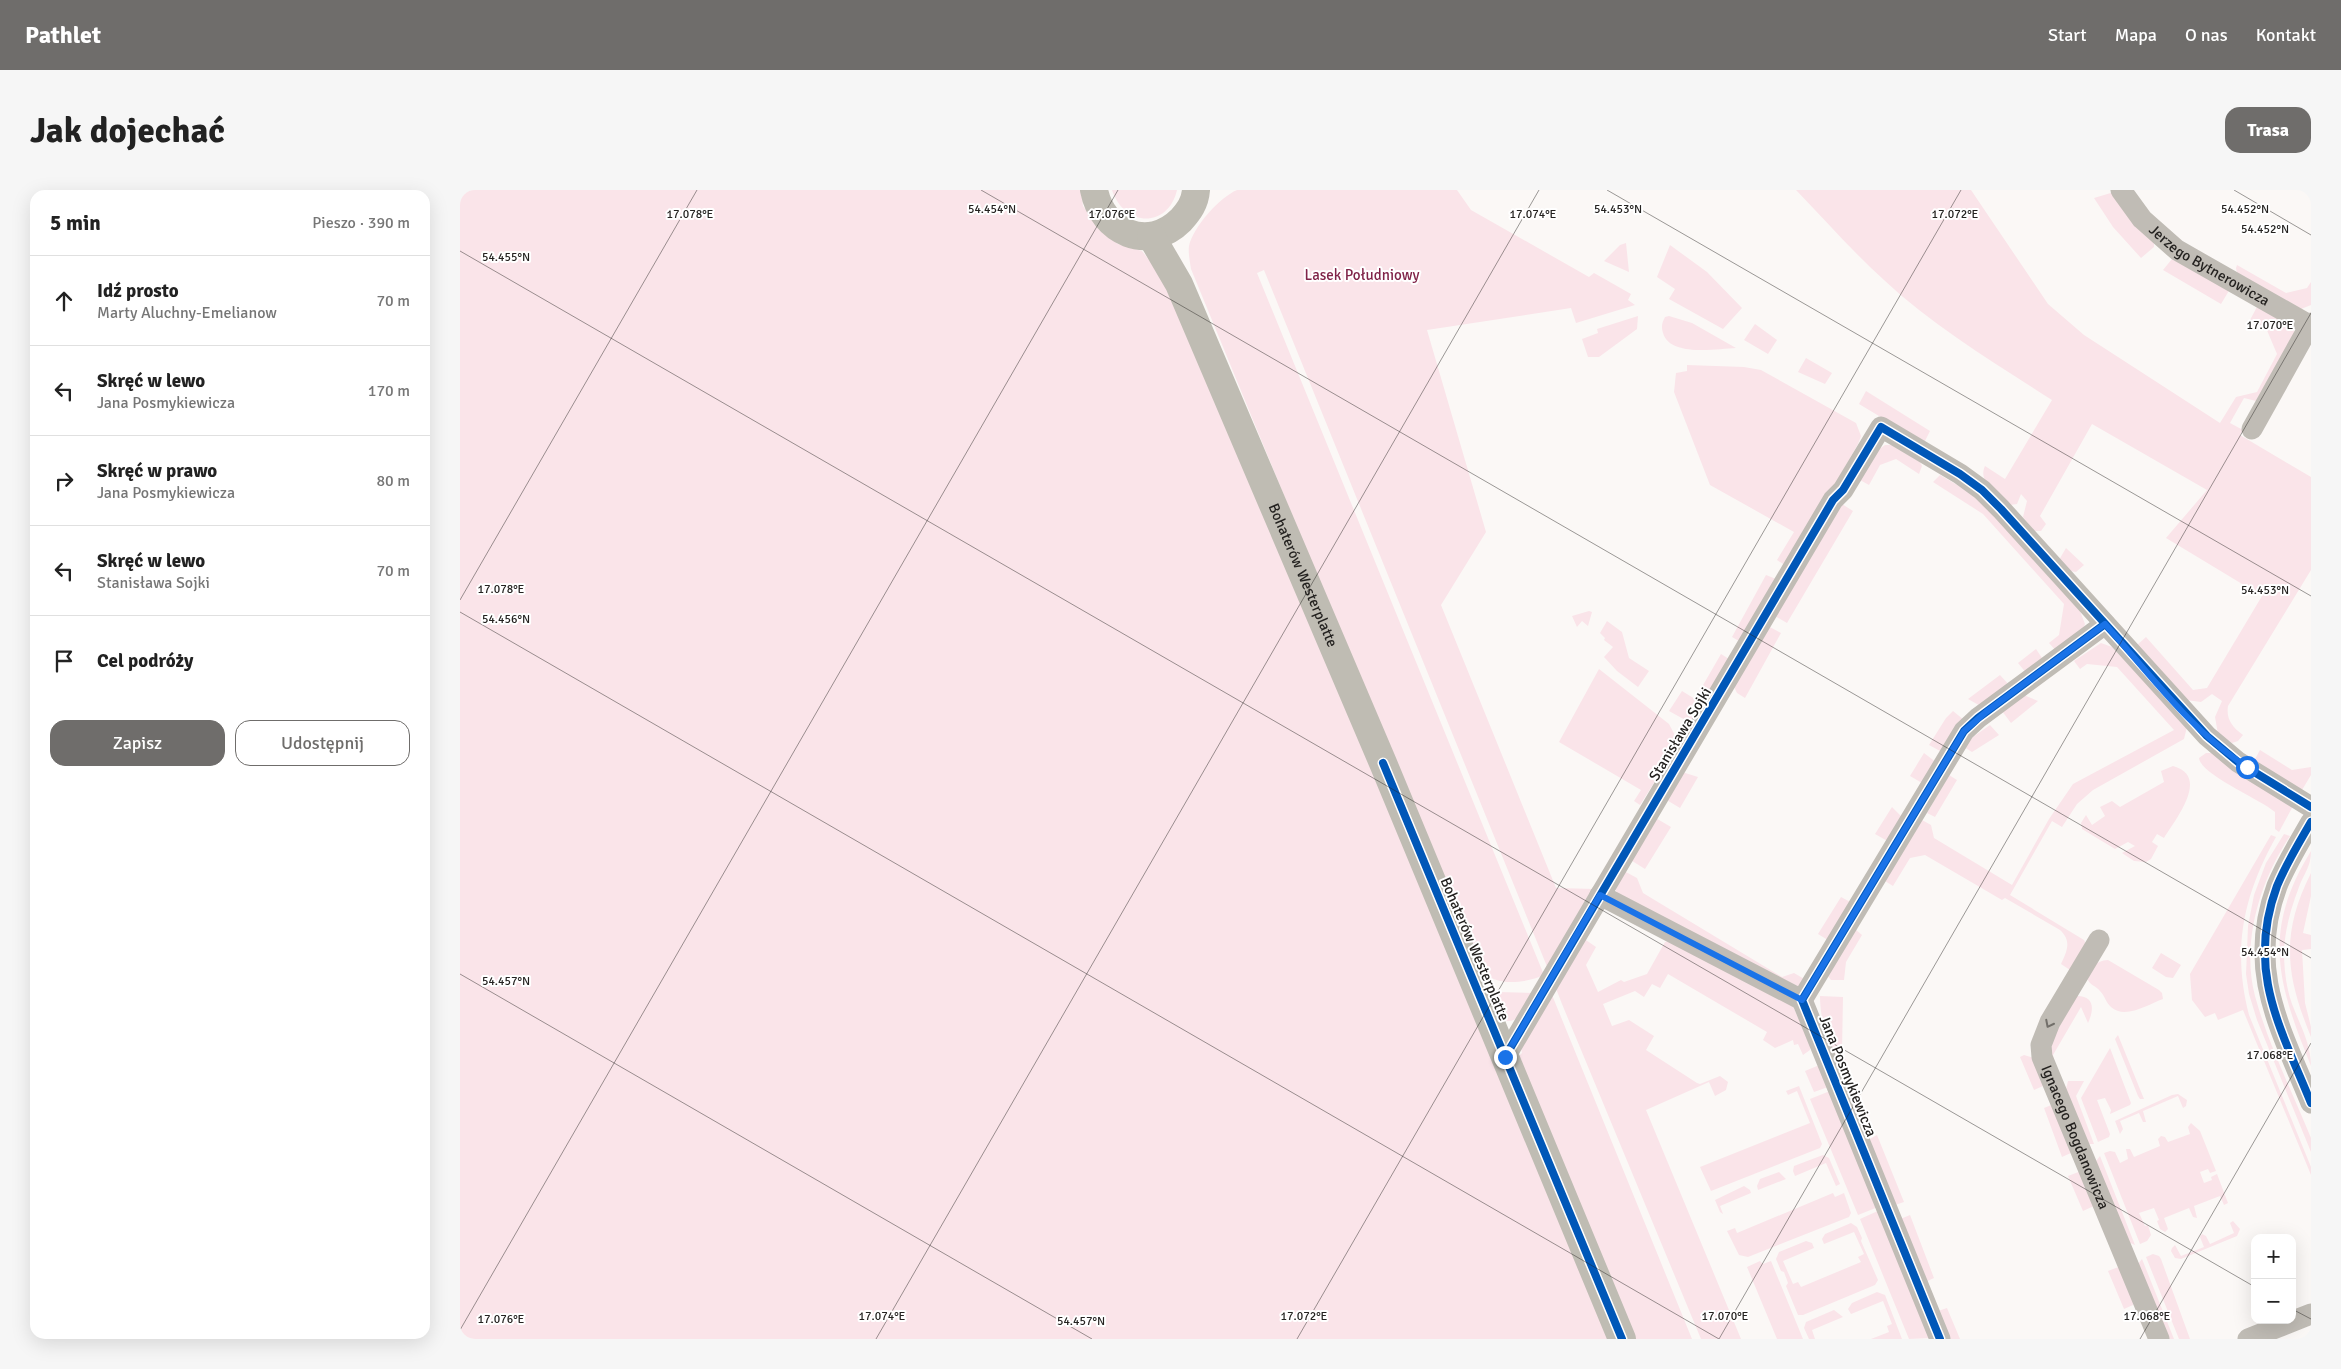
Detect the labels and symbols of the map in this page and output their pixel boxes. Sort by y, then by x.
text: 54.454°N [968,202,1016,217]
text: 54.453°N [1594,202,1642,217]
text: 54.452°N [2221,202,2269,217]
text: 17.078°E [667,207,714,222]
text: 17.076°E [1089,207,1136,222]
text: 17.074°E [1510,207,1557,222]
text: 17.072°E [1932,207,1979,222]
street label: Jerzego Bytnerowicza [2145,221,2273,310]
text: 54.452°N [2241,222,2289,237]
text: 54.455°N [482,250,530,265]
park label: Lasek Południowy [1305,266,1420,284]
text: 17.070°E [2247,318,2294,333]
street label: Bohaterów Westerplatte [1264,501,1342,650]
text: 17.078°E [478,582,525,597]
text: 54.453°N [2241,583,2289,598]
text: 54.456°N [482,612,530,627]
street label: Stanisława Sojki [1645,684,1715,784]
route start [2236,756,2259,779]
street label: Bohaterów Westerplatte [1437,875,1513,1023]
text: 54.454°N [2241,945,2289,960]
text: 54.457°N [482,974,530,989]
street label: Jana Posmykiewicza [1815,1013,1881,1139]
one-way arrow [2045,1019,2055,1028]
route end [1494,1046,1517,1069]
text: 17.068°E [2247,1048,2294,1063]
street label: Ignacego Bogdanowicza [2037,1062,2113,1212]
text: 17.074°E [859,1309,906,1324]
text: 17.072°E [1281,1309,1328,1324]
text: 17.070°E [1702,1309,1749,1324]
text: 17.068°E [2124,1309,2171,1324]
text: 17.076°E [478,1312,525,1327]
text: 54.457°N [1057,1314,1105,1329]

